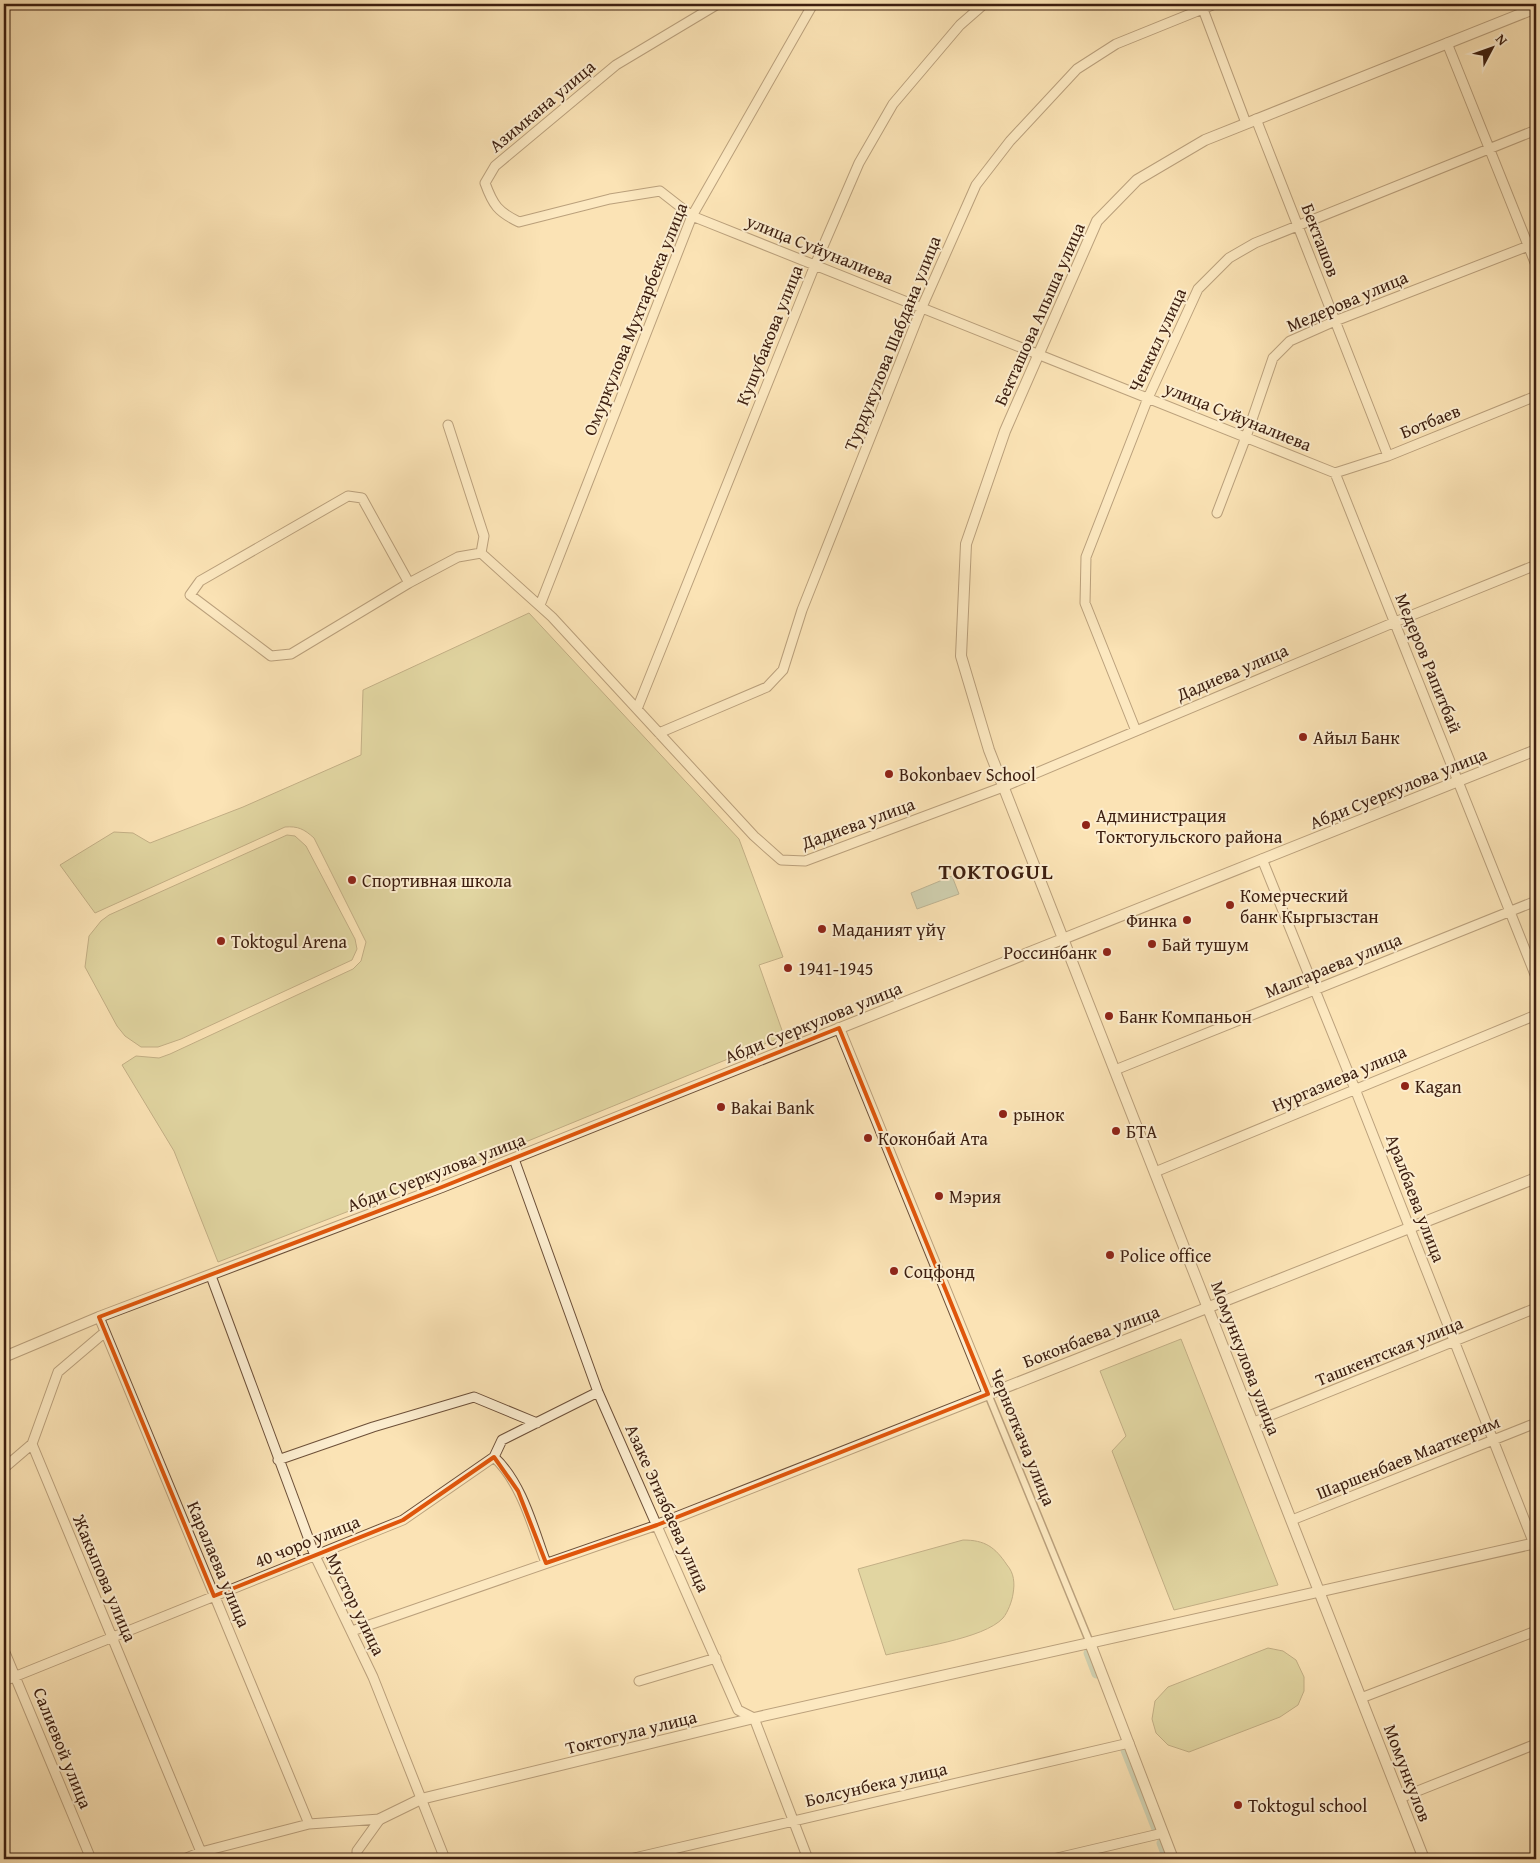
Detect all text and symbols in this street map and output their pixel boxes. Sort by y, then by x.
north arrow [1468,22,1518,72]
text: N [1491,29,1513,50]
street label: Азимкана улица [483,53,602,159]
street label: Омуркулова Мухтарбека улица [576,198,694,440]
street label: Бекташов [1295,199,1347,281]
street label: улица Суйуналиева [741,207,898,291]
street label: Бекташова Апыша улица [986,218,1092,410]
street label: Турдукулова Шабдана улица [836,231,948,455]
street label: Кушубакова улица [729,260,810,409]
street label: Медерова улица [1282,263,1412,339]
street label: Ченкил улица [1121,283,1193,397]
street label: улица Суйуналиева [1159,374,1316,458]
street label: Ботбаев [1396,397,1465,445]
street label: Медеров Рапитбай [1389,589,1469,737]
street label: Дадиева улица [1171,636,1292,708]
place label: Айыл Банк [1313,724,1400,751]
marker: Айыл Банк [1297,731,1309,743]
street label: Абди Суеркулова улица [1305,740,1491,836]
place label: Bokonbaev School [899,761,1036,788]
marker: Bokonbaev School [883,768,895,780]
street label: Дадиева улица [797,790,919,856]
place label: Администрация Токтогульского района [1096,802,1283,850]
marker: Администрация Токтогульского района [1080,819,1092,831]
district label: TOKTOGUL [938,855,1054,887]
place label: Спортивная школа [362,867,512,894]
marker: Спортивная школа [346,874,358,886]
place label: Комерческий банк Кыргызстан [1240,882,1379,930]
marker: Комерческий банк Кыргызстан [1224,899,1236,911]
place label: Финка [1126,907,1177,934]
marker: Финка [1181,914,1193,926]
place label: Маданият үйү [832,916,946,943]
marker: Маданият үйү [816,923,828,935]
street label: Малгараева улица [1261,925,1406,1005]
place label: Toktogul Arena [231,928,348,955]
place label: Бай тушум [1162,931,1249,958]
marker: Toktogul Arena [215,935,227,947]
marker: Бай тушум [1146,938,1158,950]
place label: Россинбанк [1003,939,1098,966]
marker: Россинбанк [1101,946,1113,958]
place label: 1941-1945 [798,955,874,982]
marker: 1941-1945 [782,962,794,974]
street label: Абди Суеркулова улица [720,974,906,1070]
place label: Банк Компаньон [1119,1003,1252,1030]
marker: Банк Компаньон [1103,1010,1115,1022]
street label: Нургазиева улица [1267,1037,1411,1119]
place label: Kagan [1415,1073,1462,1100]
marker: Kagan [1399,1080,1411,1092]
place label: Bakai Bank [731,1094,815,1121]
marker: Bakai Bank [715,1101,727,1113]
place label: рынок [1013,1101,1065,1128]
marker: рынок [997,1108,1009,1120]
place label: БТА [1126,1118,1157,1145]
street label: Абди Суеркулова улица [343,1125,530,1219]
place label: Коконбай Ата [878,1125,988,1152]
marker: БТА [1110,1125,1122,1137]
street label: Аралбаева улица [1379,1130,1453,1266]
marker: Коконбай Ата [862,1132,874,1144]
place label: Мэрия [949,1183,1001,1210]
marker: Мэрия [933,1190,945,1202]
place label: Police office [1120,1242,1212,1269]
marker: Police office [1104,1249,1116,1261]
place label: Соцфонд [904,1258,975,1285]
marker: Соцфонд [888,1265,900,1277]
street label: Момункулова улица [1204,1277,1288,1439]
street label: Боконбаева улица [1019,1297,1164,1375]
street label: Ташкентская улица [1311,1309,1467,1393]
street label: Черноткача улица [983,1364,1063,1510]
street label: Шаршенбаев Мааткерим [1312,1408,1504,1506]
street label: Азаке Эгизбаева улица [619,1420,717,1597]
street label: Каралаева улица [180,1497,258,1632]
street label: 40 чоро улица [250,1507,364,1574]
street label: Жакыпова улица [66,1509,144,1646]
street label: Мустор улица [319,1548,393,1660]
street label: Салиевой улица [26,1683,100,1813]
street label: Токтогула улица [563,1703,700,1761]
street label: Момункулов [1377,1720,1439,1826]
street label: Болсунбека улица [802,1754,950,1813]
place label: Toktogul school [1248,1792,1367,1819]
marker: Toktogul school [1232,1799,1244,1811]

